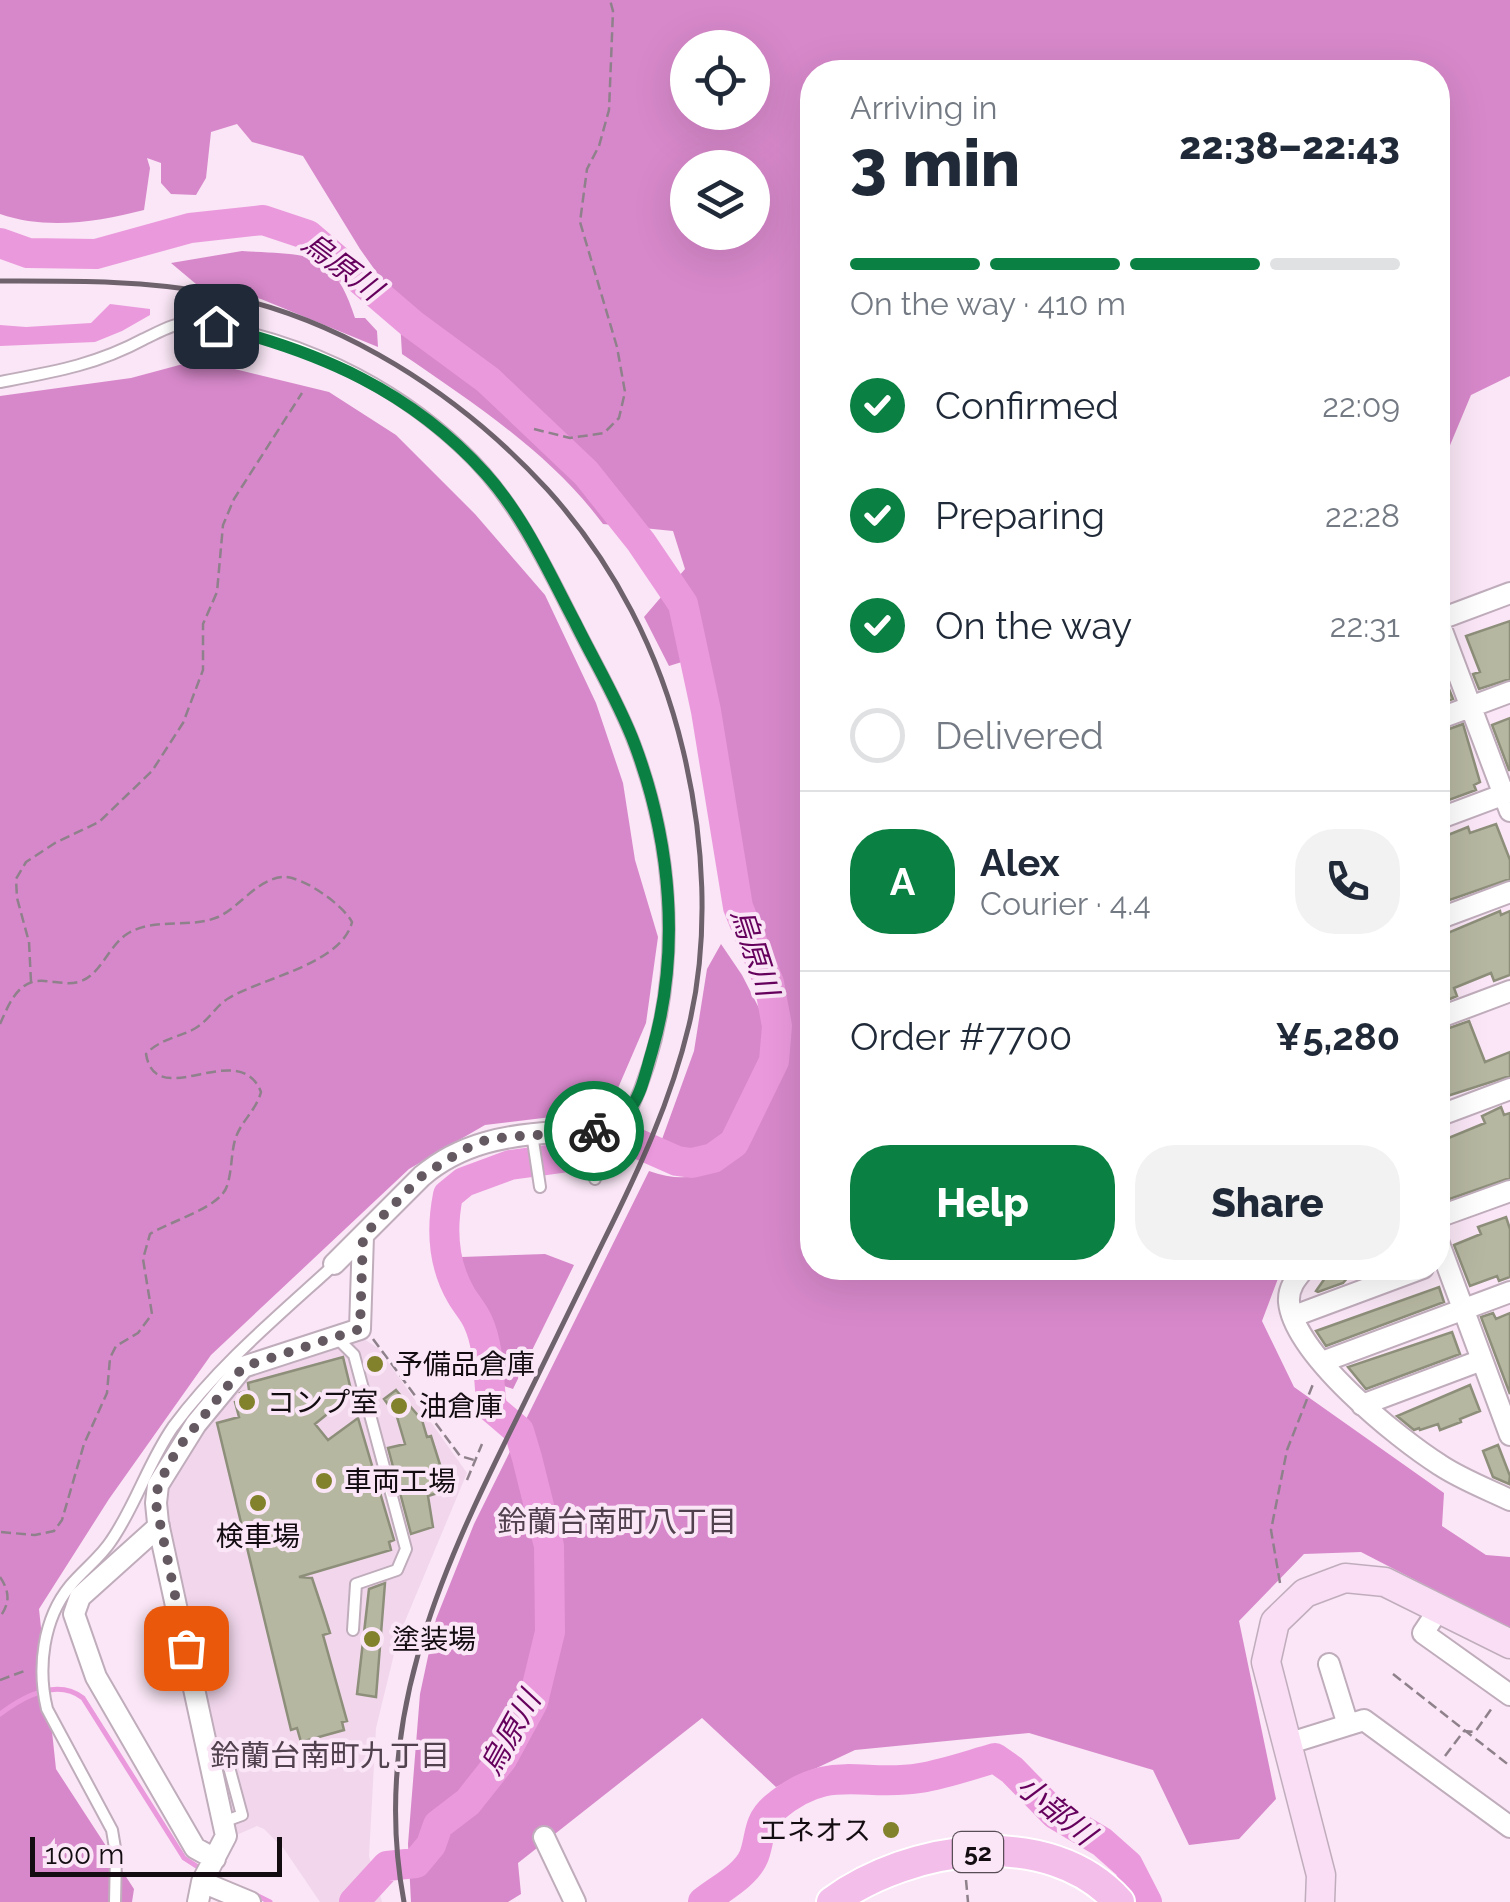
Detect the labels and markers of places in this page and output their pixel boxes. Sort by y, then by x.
pin [174,284,259,369]
place label: 予備品倉庫 [395,1348,535,1381]
marker: 予備品倉庫 [364,1353,386,1375]
place label: コンプ室 [267,1386,378,1419]
place label: 油倉庫 [419,1390,503,1423]
marker: コンプ室 [236,1391,258,1413]
marker: 油倉庫 [388,1395,410,1417]
place label: 車両工場 [344,1465,456,1498]
marker: 車両工場 [313,1470,335,1492]
marker: 検車場 [247,1492,269,1514]
place label: 検車場 [216,1520,300,1553]
pin [144,1606,229,1691]
place label: 塗装場 [392,1623,476,1656]
marker: 塗装場 [361,1628,383,1650]
place label: エネオス [759,1814,871,1847]
marker: エネオス [880,1819,902,1841]

